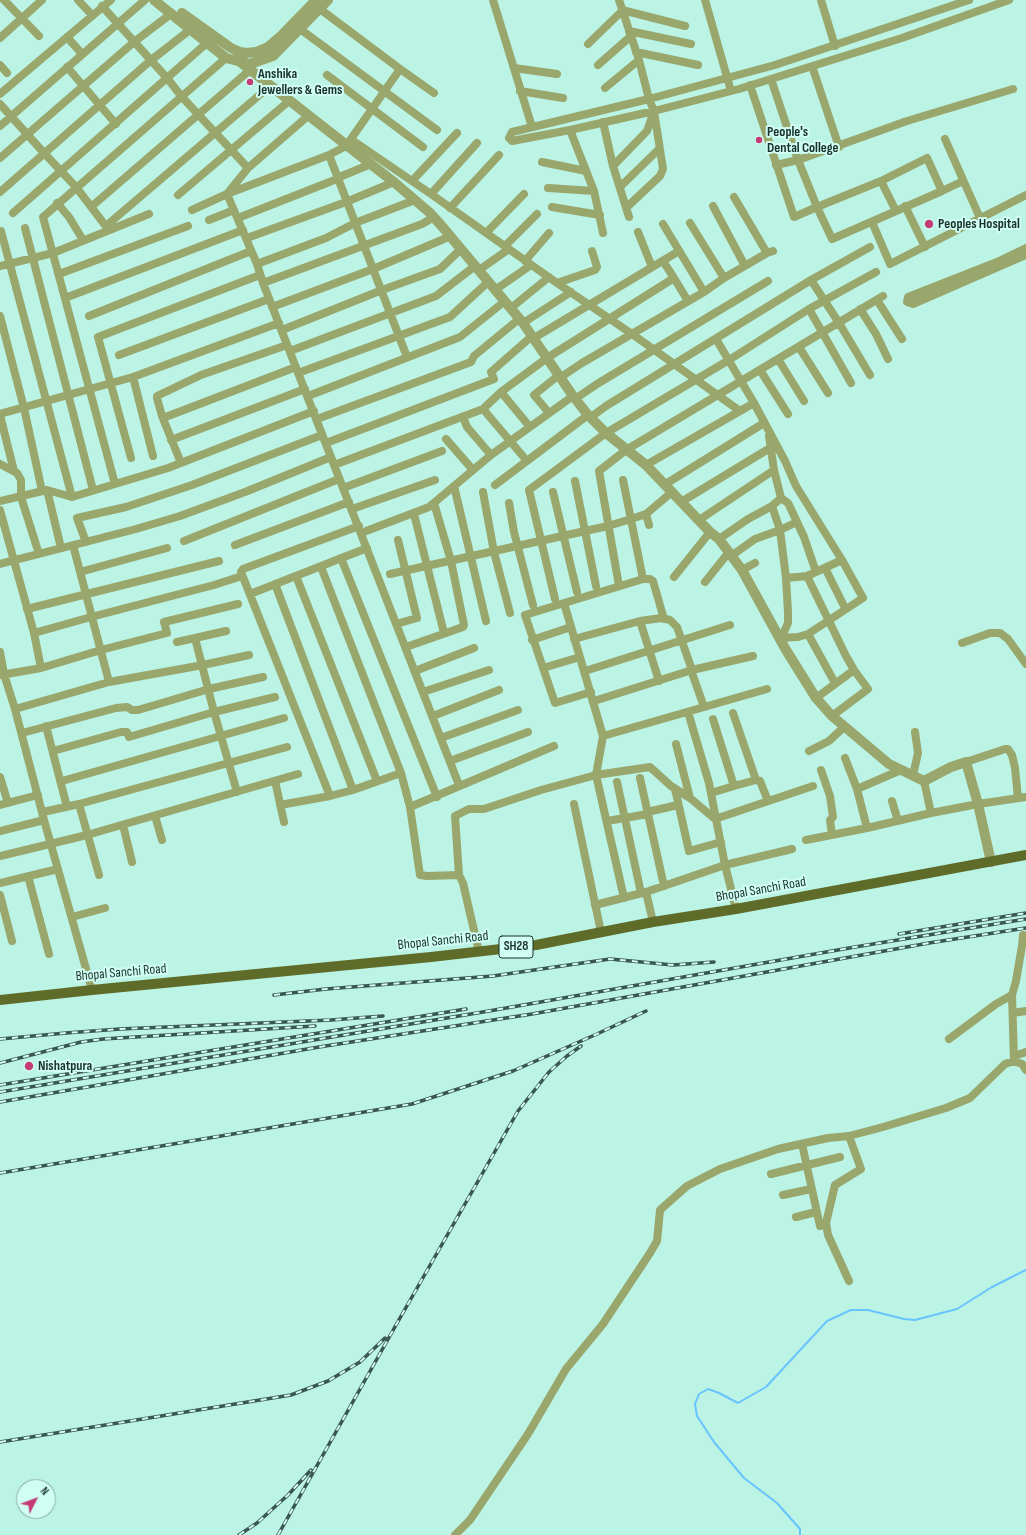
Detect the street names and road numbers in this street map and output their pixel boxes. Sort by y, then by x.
street label: Bhopal Sanchi Road [715,874,807,906]
street label: Bhopal Sanchi Road [397,928,489,954]
road number: SH28 [499,936,533,958]
street label: Bhopal Sanchi Road [75,961,167,985]

